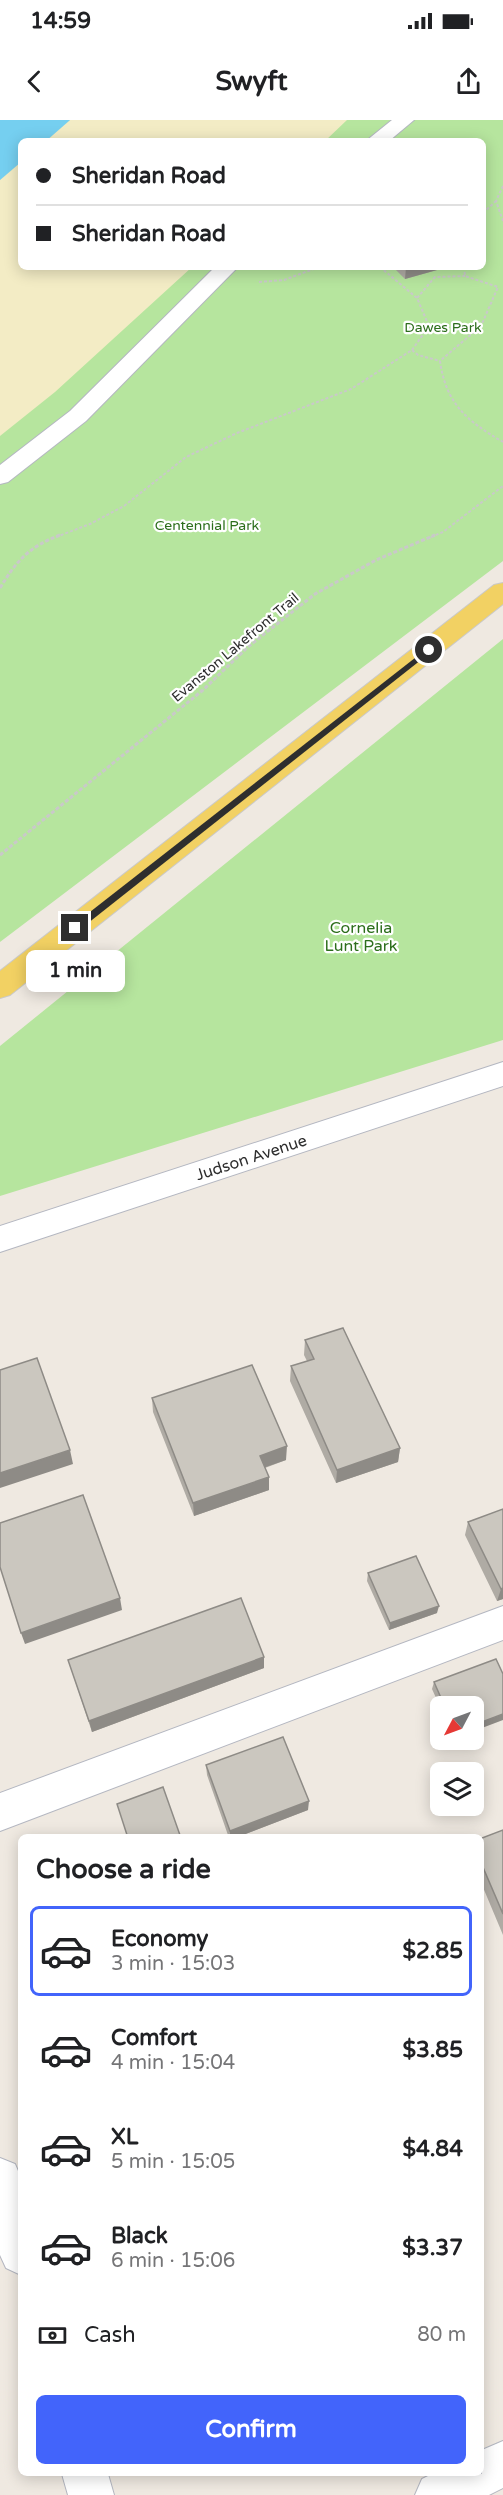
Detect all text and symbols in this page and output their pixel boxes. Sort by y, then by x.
text: 14:59 [30,8,91,34]
icon: back [18,65,51,98]
text: Swyft [215,65,288,98]
icon: share [452,65,485,98]
text: Sheridan Road [72,163,226,189]
text: Sheridan Road [72,221,226,247]
park label: Dawes Park [404,319,482,336]
park label: Centennial Park [155,517,260,534]
street label: Evanston Lakefront Trail [168,589,302,706]
route start [415,636,442,663]
route end [61,914,88,941]
park label: Cornelia Lunt Park [325,918,398,956]
callout: 1 min [26,949,124,991]
text: 1 min [49,959,102,983]
street label: Judson Avenue [193,1131,310,1185]
north arrow [430,1696,484,1750]
map controls [430,1696,484,1816]
button: layers [430,1762,484,1816]
text: Choose a ride [36,1853,211,1886]
icon: car [39,1924,93,1978]
text: Economy [111,1926,208,1952]
text: $2.85 [402,1938,463,1964]
text: 3 min · 15:03 [111,1952,235,1976]
icon: car [39,2023,93,2077]
text: Comfort [111,2025,197,2051]
text: $3.85 [402,2037,463,2063]
text: 4 min · 15:04 [111,2051,235,2075]
icon: car [39,2122,93,2176]
text: XL [111,2124,138,2150]
text: $4.84 [402,2136,463,2162]
text: 5 min · 15:05 [111,2150,235,2174]
icon: car [39,2221,93,2275]
text: Black [111,2223,168,2249]
text: $3.37 [402,2235,463,2261]
text: 6 min · 15:06 [111,2249,235,2273]
icon: cash [36,2319,69,2352]
text: Cash [84,2322,136,2348]
text: 80 m [417,2323,466,2347]
button: Confirm [36,2395,466,2464]

